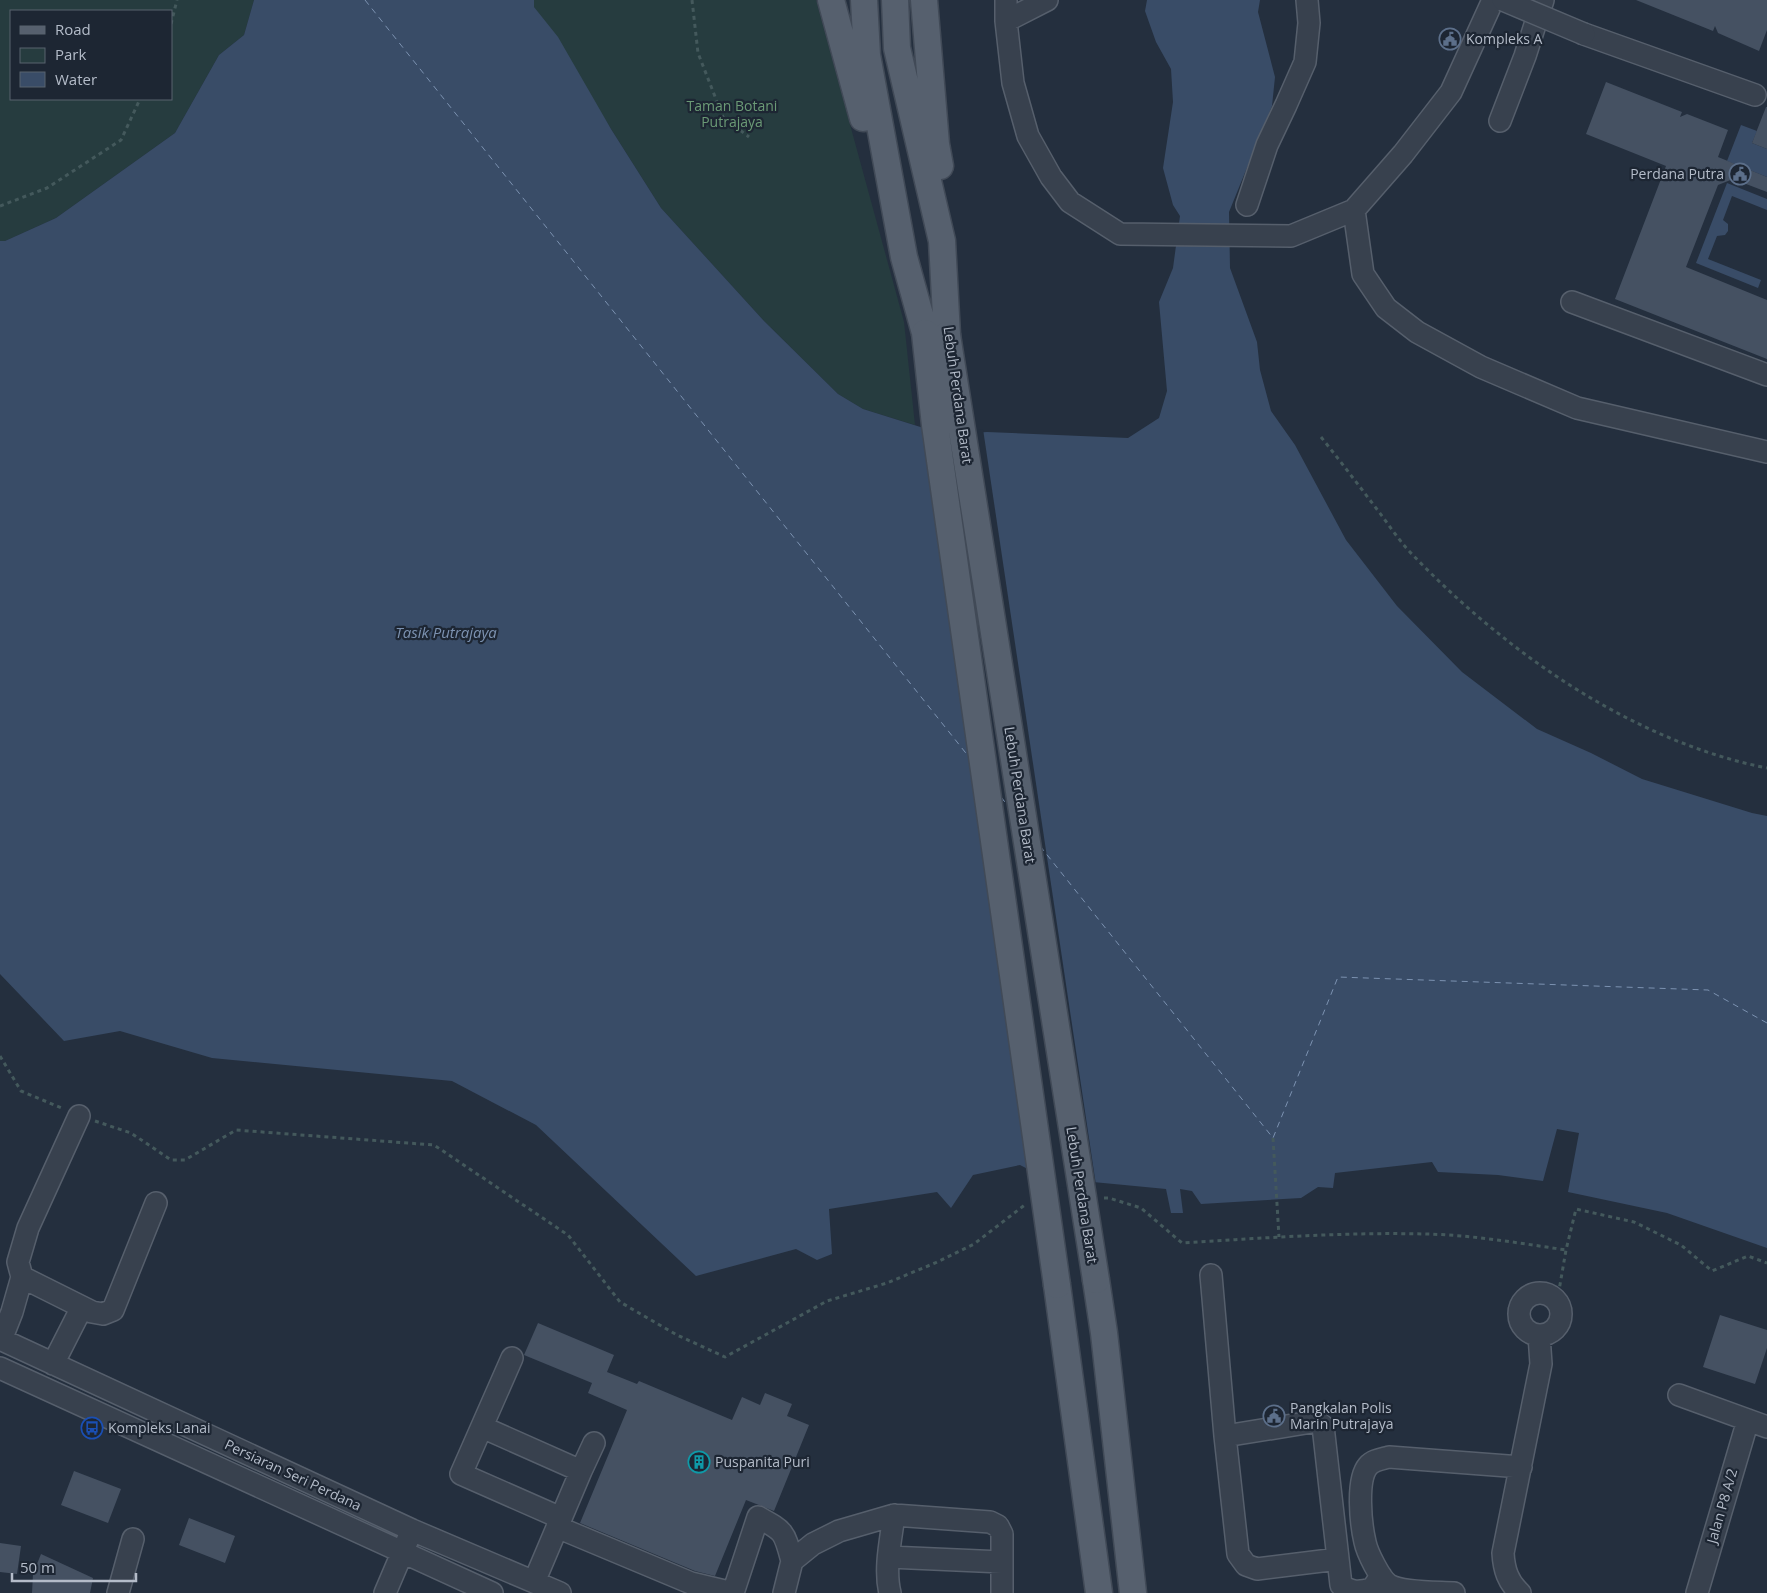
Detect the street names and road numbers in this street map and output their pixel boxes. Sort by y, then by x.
street label: Lebuh Perdana Barat [939,325,978,465]
street label: Lebuh Perdana Barat [1000,725,1041,865]
street label: Lebuh Perdana Barat [1062,1125,1103,1265]
street label: Persiaran Seri Perdana [222,1434,365,1515]
street label: Jalan P8 A/2 [1701,1466,1741,1547]

